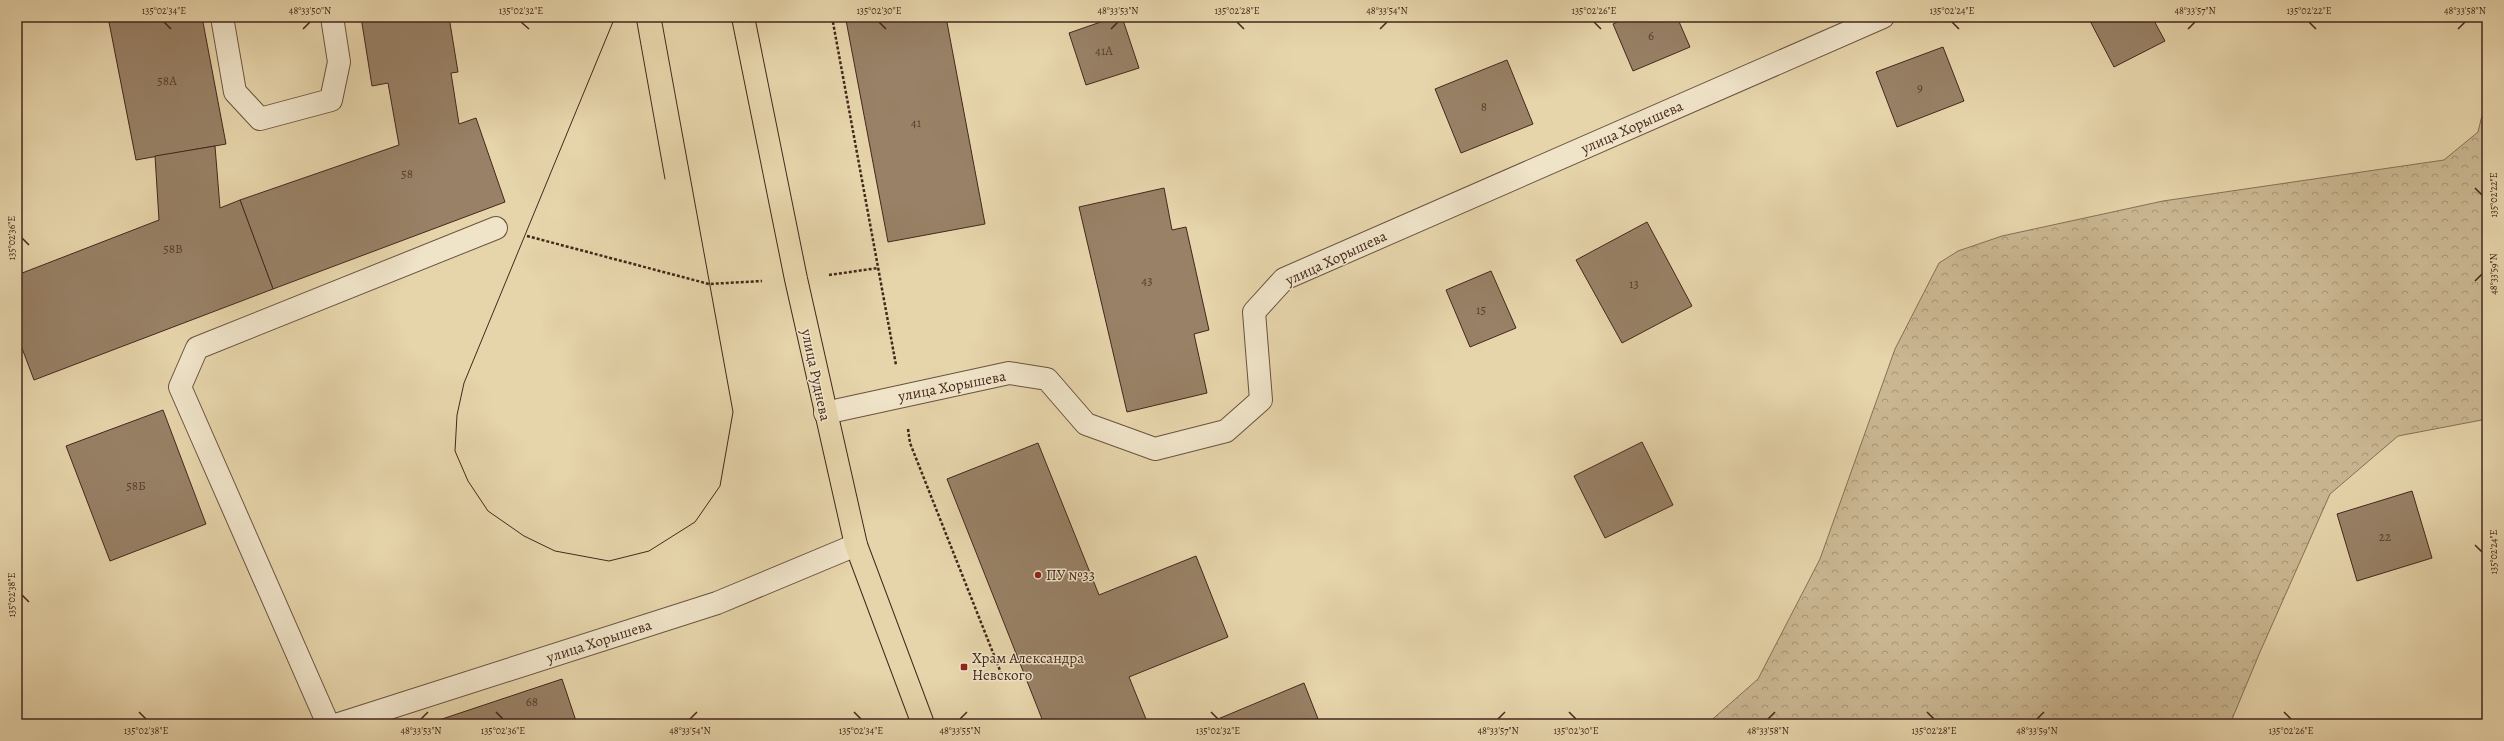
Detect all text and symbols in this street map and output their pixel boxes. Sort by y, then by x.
text: 135°02'34"E [142,4,186,17]
text: 48°33'50"N [289,4,331,17]
text: 135°02'32"E [499,4,543,17]
text: 135°02'30"E [856,4,902,17]
text: 48°33'53"N [1097,4,1139,17]
text: 135°02'28"E [1214,4,1260,17]
text: 48°33'54"N [1366,4,1408,17]
text: 135°02'26"E [1572,4,1617,17]
text: 135°02'24"E [1930,4,1975,17]
text: 48°33'57"N [2174,4,2216,17]
text: 135°02'22"E [2286,4,2332,17]
text: 48°33'58"N [2444,4,2486,17]
house number: 6 [1648,27,1654,44]
house number: 41А [1095,42,1113,59]
house number: 58А [157,72,177,89]
house number: 9 [1917,79,1923,96]
street label: улица Хорышева [1577,96,1686,159]
house number: 8 [1481,98,1487,115]
house number: 41 [911,114,922,131]
house number: 58 [401,165,413,182]
text: 135°02'22"E [2487,172,2500,218]
text: 135°02'36"E [5,216,18,260]
street label: улица Хорышева [1281,226,1390,291]
house number: 58В [163,240,183,257]
text: 48°33'59"N [2487,253,2500,295]
house number: 43 [1141,272,1153,289]
house number: 13 [1629,275,1639,292]
house number: 15 [1476,301,1486,318]
street label: улица Руднева [796,326,836,423]
street label: улица Хорышева [895,366,1008,406]
house number: 58Б [126,477,146,494]
house number: 22 [2379,528,2391,545]
text: 135°02'24"E [2487,529,2500,574]
place label: ПУ №33 [1046,565,1095,585]
marker: ПУ №33 [1033,570,1043,580]
text: 135°02'38"E [5,573,18,617]
street label: улица Хорышева [543,615,654,668]
place label: Храм Александра Невского [972,648,1084,685]
marker: Храм Александра Невского [959,662,969,672]
house number: 68 [526,693,538,710]
text: 135°02'38"E [124,724,168,737]
text: 48°33'53"N [400,724,442,737]
text: 135°02'36"E [481,724,525,737]
text: 48°33'54"N [669,724,711,737]
text: 135°02'34"E [839,724,883,737]
text: 48°33'55"N [939,724,981,737]
text: 135°02'32"E [1196,724,1240,737]
text: 48°33'57"N [1477,724,1519,737]
text: 135°02'30"E [1553,724,1599,737]
text: 48°33'58"N [1747,724,1789,737]
text: 135°02'28"E [1911,724,1957,737]
text: 48°33'59"N [2016,724,2058,737]
text: 135°02'26"E [2269,724,2314,737]

